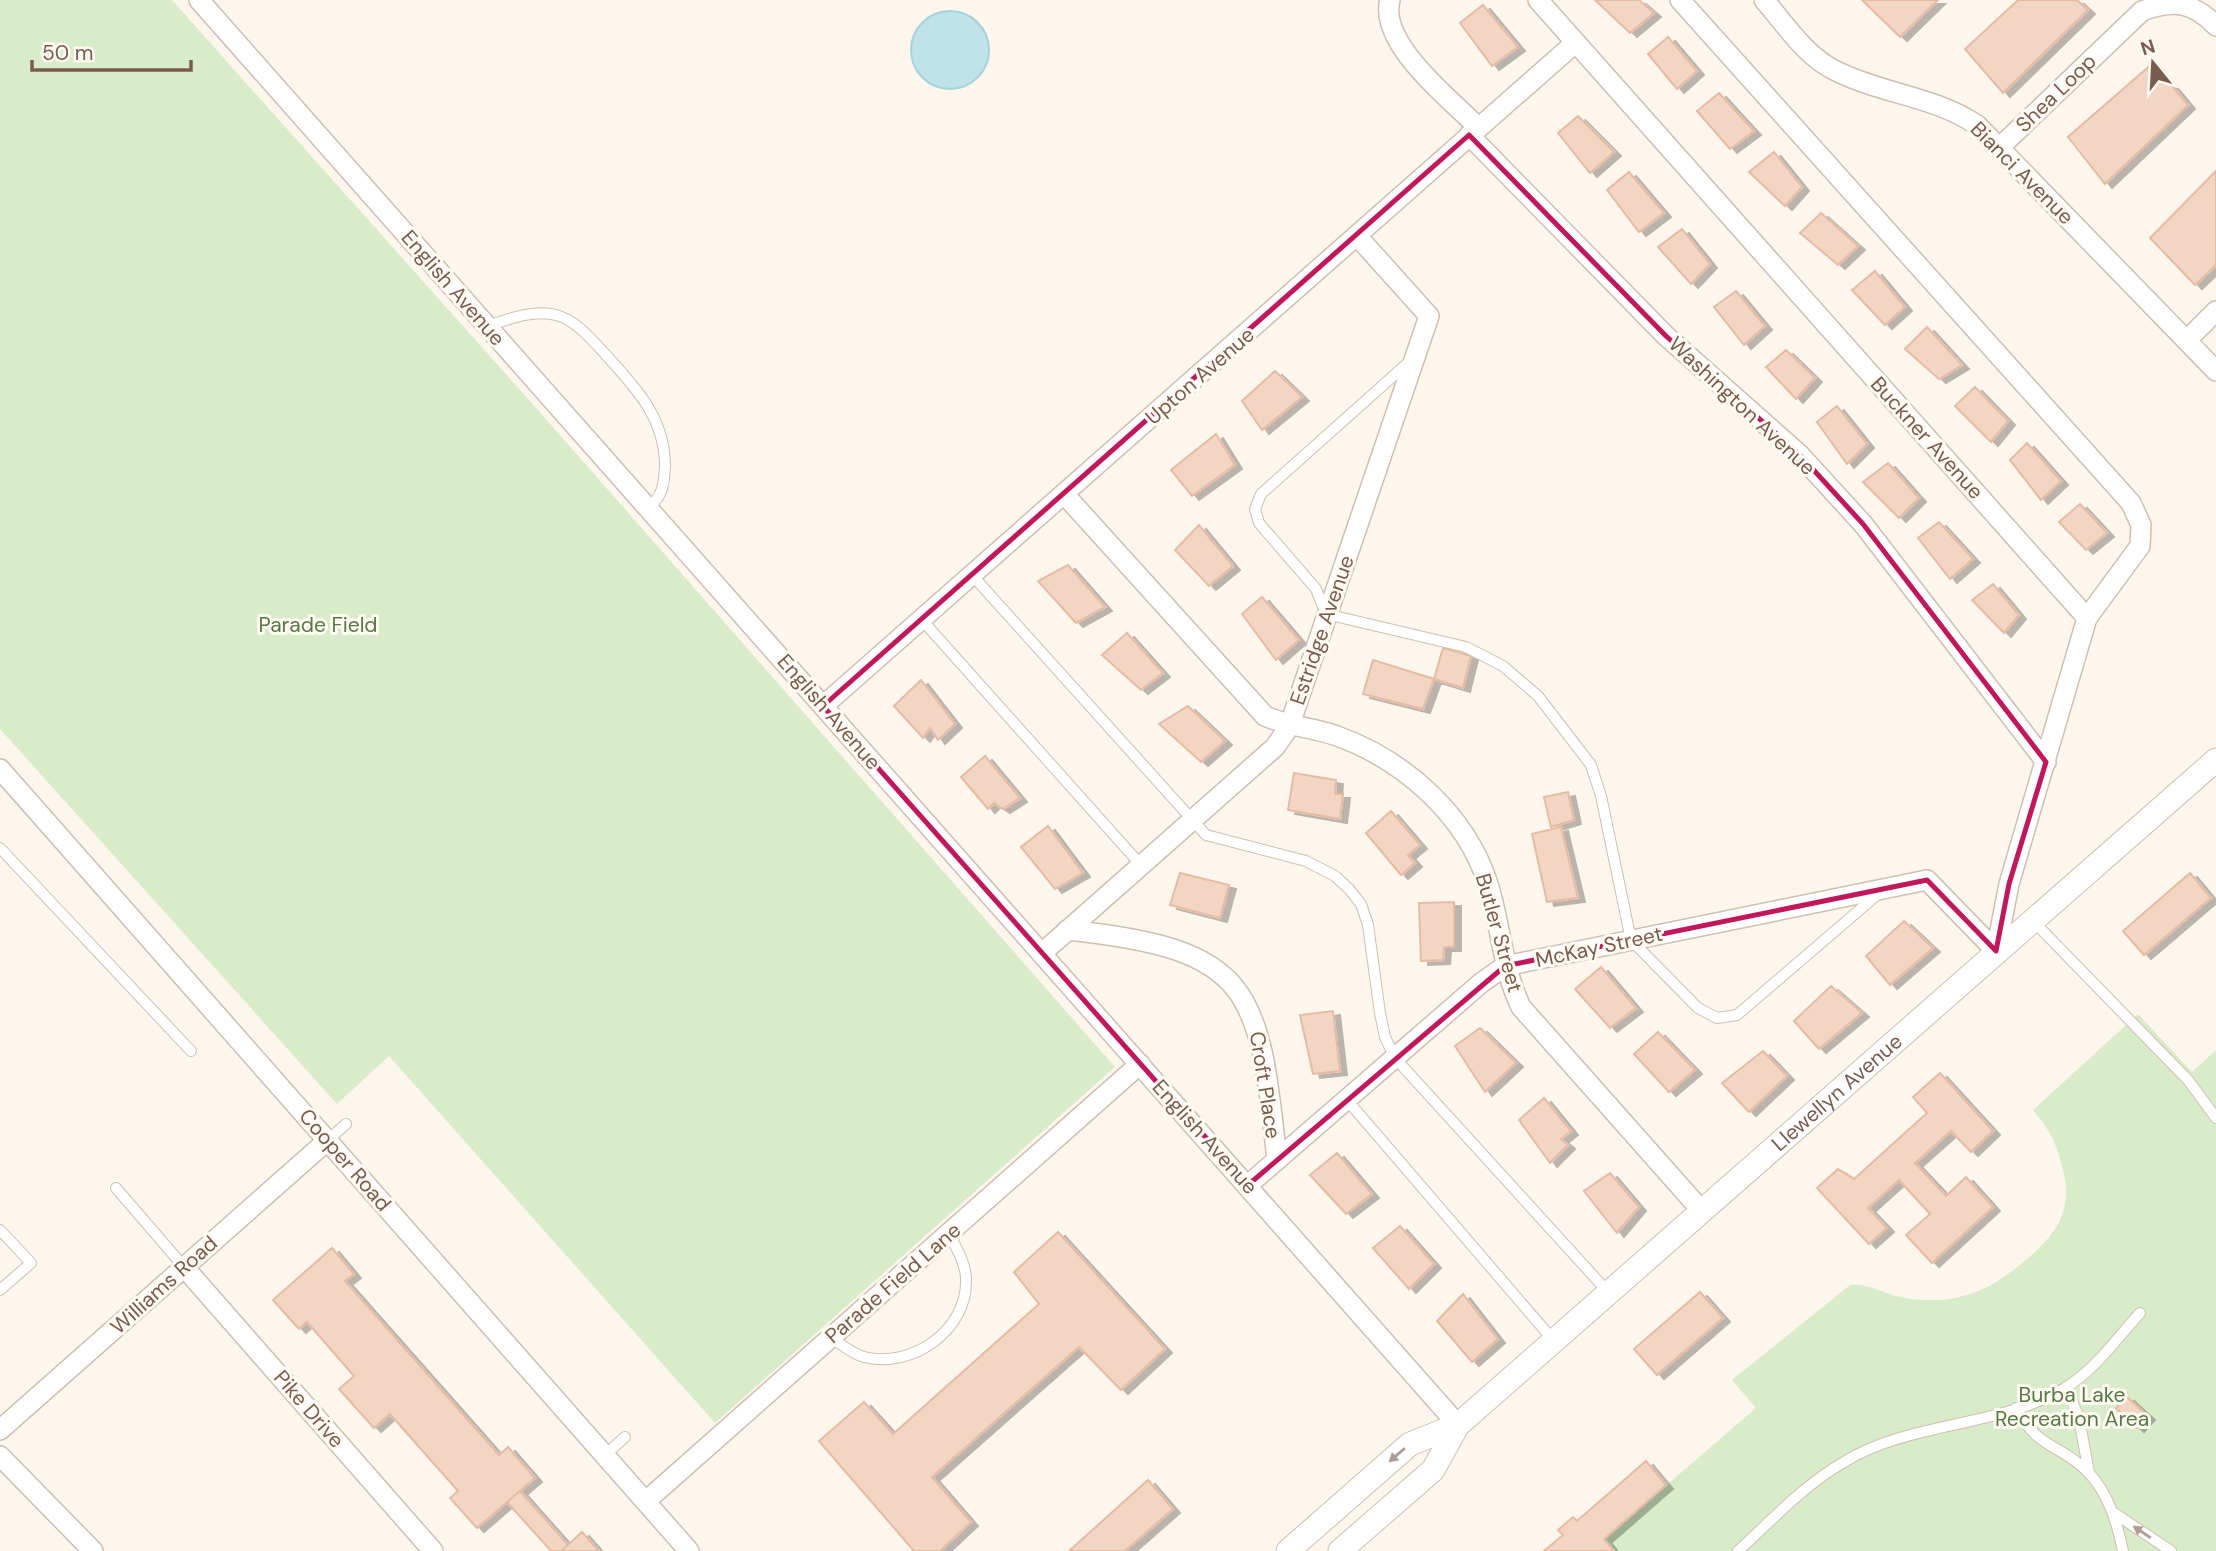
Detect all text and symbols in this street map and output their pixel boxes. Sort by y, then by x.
scale bar [32,28,191,72]
north arrow [2118,28,2188,98]
text: N [2137,33,2158,61]
text: 50 m [42,39,93,67]
street label: Shea Loop [2010,48,2102,138]
street label: Bianci Avenue [1964,115,2080,231]
street label: English Avenue [395,224,511,352]
street label: Upton Avenue [1140,321,1261,431]
street label: Washington Avenue [1662,330,1822,482]
street label: Buckner Avenue [1864,371,1990,505]
street label: Estridge Avenue [1283,551,1361,708]
park label: Parade Field [258,611,378,639]
street label: English Avenue [771,648,887,776]
street label: Butler Street [1469,870,1529,996]
street label: McKay Street [1533,920,1665,974]
street label: Llewellyn Avenue [1766,1028,1908,1157]
street label: Croft Place [1243,1029,1287,1141]
street label: English Avenue [1146,1074,1264,1200]
street label: Cooper Road [293,1103,397,1217]
street label: Parade Field Lane [819,1216,967,1350]
street label: Williams Road [104,1229,224,1341]
street label: Pike Drive [268,1364,351,1454]
park label: Burba Lake Recreation Area [1995,1381,2149,1433]
one-way arrow [1389,1447,1406,1463]
one-way arrow [2133,1526,2152,1539]

